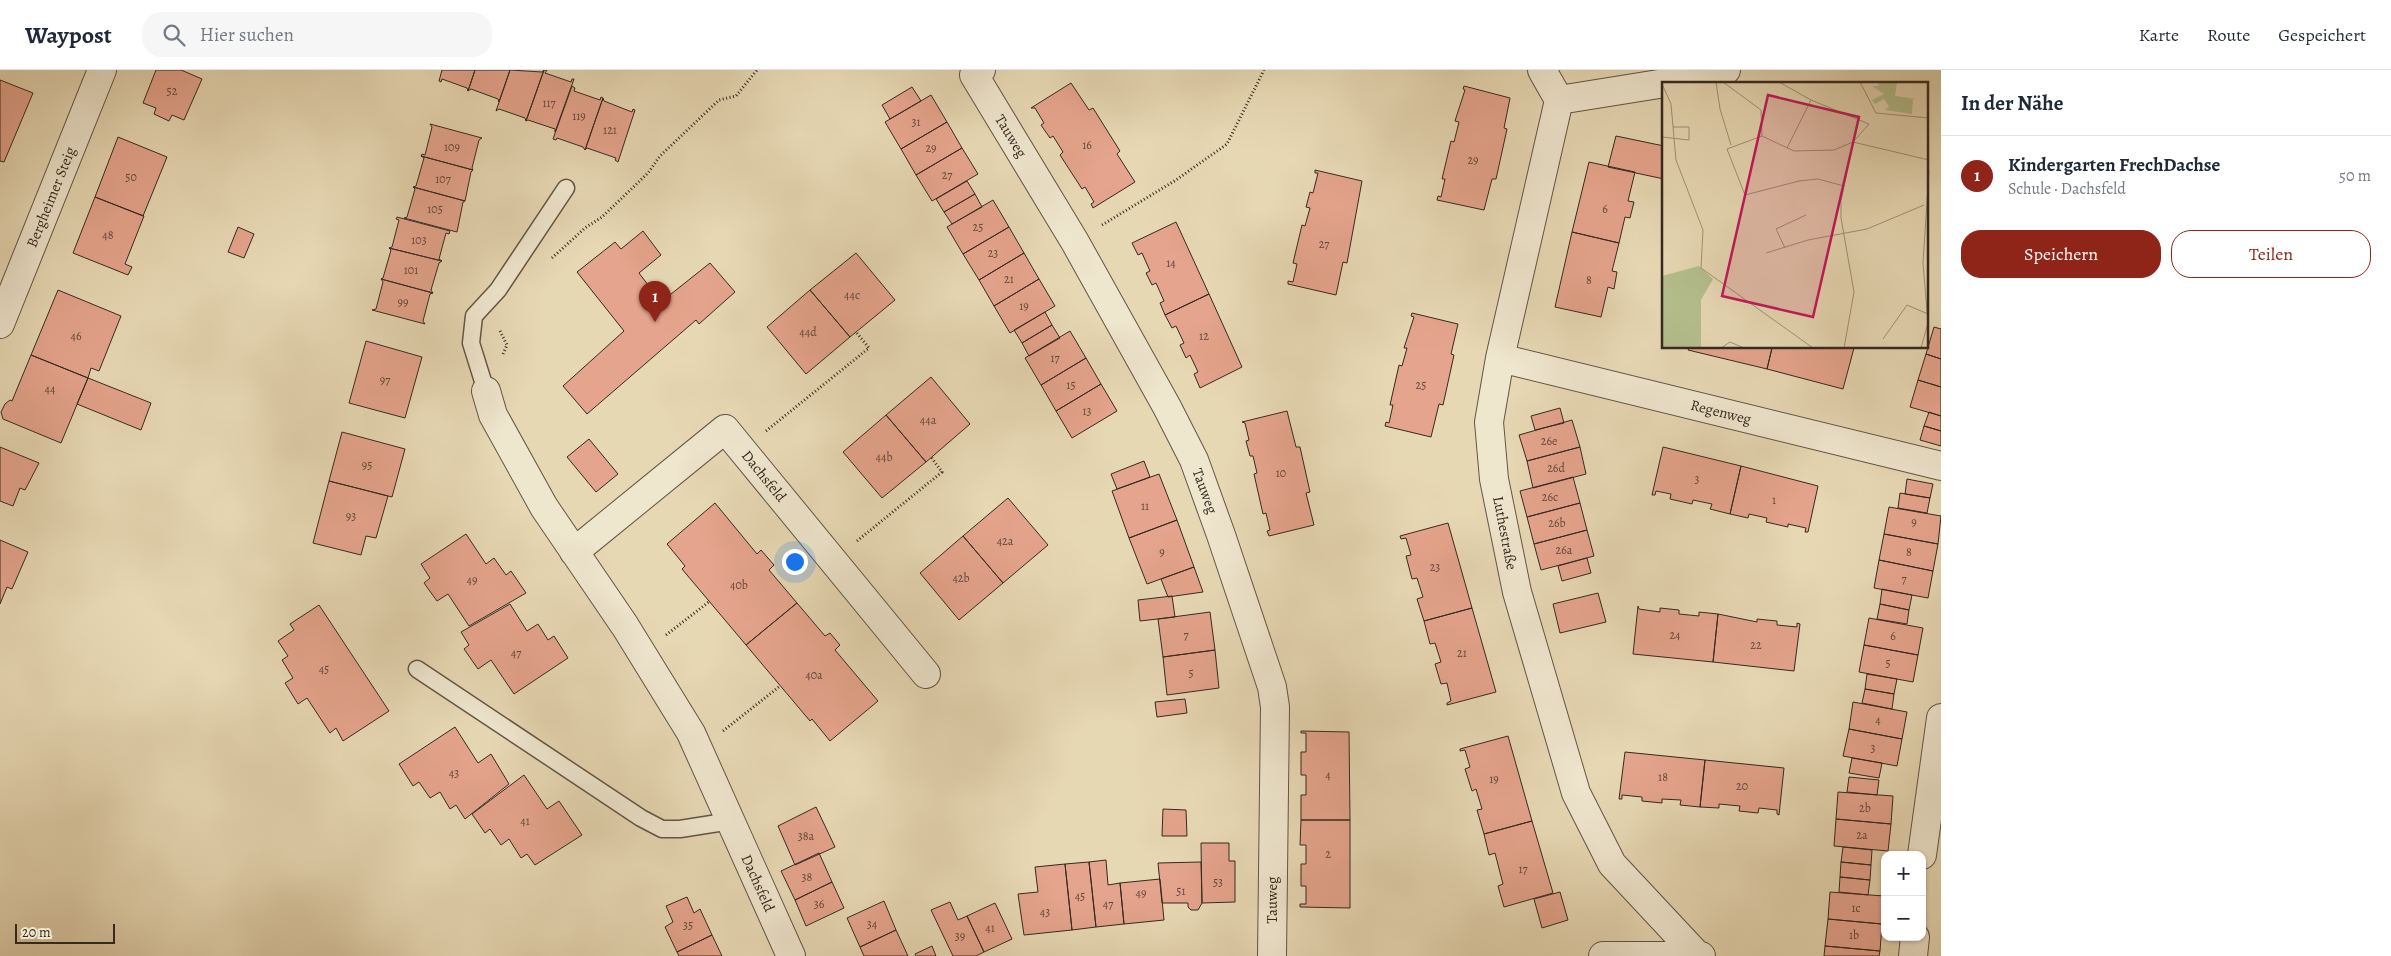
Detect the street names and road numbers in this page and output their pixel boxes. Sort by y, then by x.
street label: Tauweg [990,111,1032,162]
street label: Bergheimer Steig [22,143,80,250]
street label: Regenweg [1689,395,1754,429]
street label: Dachsfeld [737,446,792,507]
street label: Tauweg [1188,466,1223,517]
street label: Luthestraße [1488,494,1522,572]
street label: Dachsfeld [736,851,780,916]
street label: Tauweg [1262,876,1282,923]

